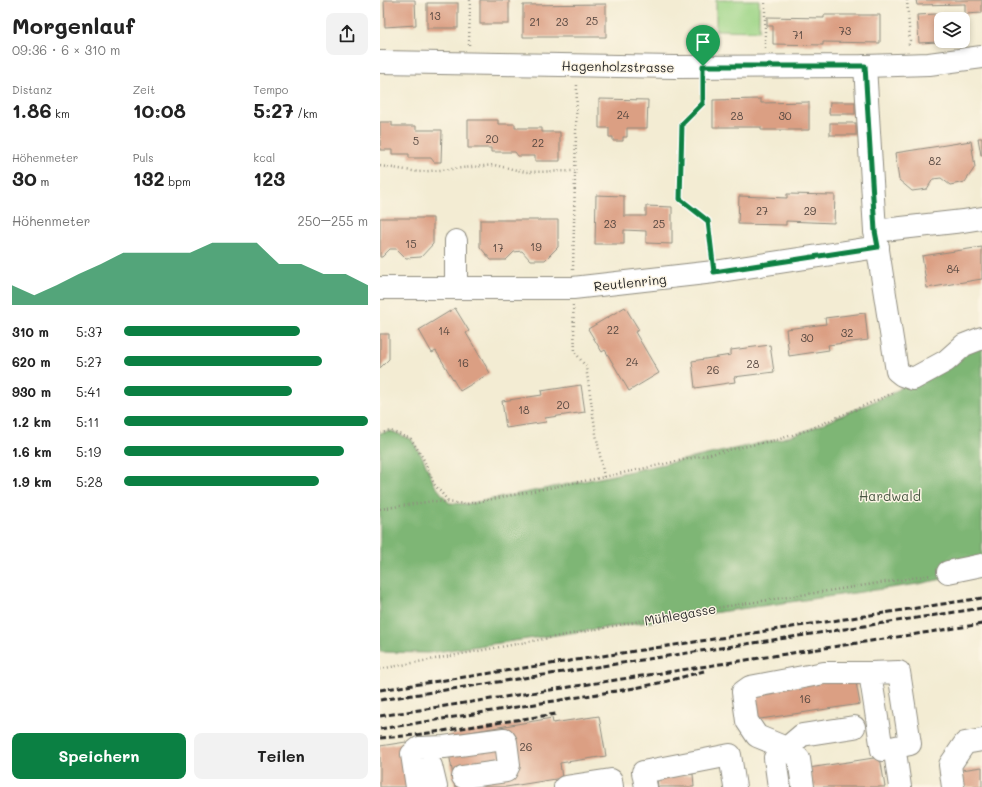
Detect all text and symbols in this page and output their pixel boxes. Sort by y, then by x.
house number: 13 [429,8,441,23]
text: Morgenlauf [12,11,135,40]
map controls [934,12,970,48]
button: layers [934,12,970,48]
button: share [326,13,368,55]
house number: 25 [586,13,598,28]
house number: 21 [529,14,541,29]
house number: 23 [556,14,569,29]
house number: 73 [839,23,852,38]
pin [686,25,720,66]
house number: 71 [792,27,804,42]
icon: arrive [692,31,714,53]
text: 09:36 · 6 × 310 m [12,41,120,58]
street label: Hagenholzstrasse [561,57,675,75]
text: Distanz [12,82,52,97]
text: Zeit [133,82,155,97]
text: Tempo [253,82,288,97]
text: 1.86 [12,97,52,123]
text: 10:08 [133,97,186,123]
text: 5:27 [253,97,294,123]
text: km [52,106,70,121]
text: /km [294,106,318,121]
house number: 24 [617,107,630,122]
house number: 28 [731,108,744,123]
house number: 30 [778,108,792,123]
house number: 20 [486,131,499,146]
house number: 5 [413,133,419,148]
house number: 22 [532,135,544,150]
text: Höhenmeter [12,150,78,165]
text: Puls [133,150,154,165]
text: kcal [253,150,275,165]
house number: 82 [929,153,941,168]
text: 30 [12,165,37,191]
text: 132 [133,165,165,191]
text: 123 [253,165,285,191]
text: m [37,174,49,189]
text: bpm [165,174,191,189]
house number: 27 [756,203,768,218]
house number: 29 [804,203,817,218]
text: Höhenmeter [12,212,90,229]
text: 250–255 m [298,212,368,229]
house number: 23 [604,216,617,231]
house number: 25 [653,216,665,231]
house number: 15 [405,236,417,251]
house number: 19 [530,239,542,254]
house number: 17 [492,240,504,255]
house number: 84 [946,261,960,276]
street label: Reutlenring [593,270,667,294]
house number: 22 [607,322,619,337]
text: 310 m [12,323,49,340]
text: 5:37 [76,323,102,340]
house number: 14 [438,323,450,338]
house number: 32 [841,325,853,340]
house number: 30 [800,330,814,345]
text: 620 m [12,353,51,370]
text: 5:27 [76,353,102,370]
house number: 24 [626,354,639,369]
house number: 16 [457,355,469,370]
house number: 28 [747,356,760,371]
house number: 26 [707,362,719,377]
text: 930 m [12,383,51,400]
text: 5:41 [76,383,101,400]
house number: 20 [557,397,570,412]
house number: 18 [518,402,530,417]
text: 1.2 km [12,413,51,430]
text: 5:11 [76,413,99,430]
text: 1.6 km [12,443,52,460]
text: 5:19 [76,443,101,460]
text: 1.9 km [12,473,52,490]
text: 5:28 [76,473,103,490]
park label: Hardwald [859,487,921,504]
street label: Mühlegasse [643,599,717,629]
house number: 16 [799,691,811,706]
button: Speichern [12,733,186,779]
button: Teilen [194,733,368,779]
house number: 26 [520,739,532,754]

